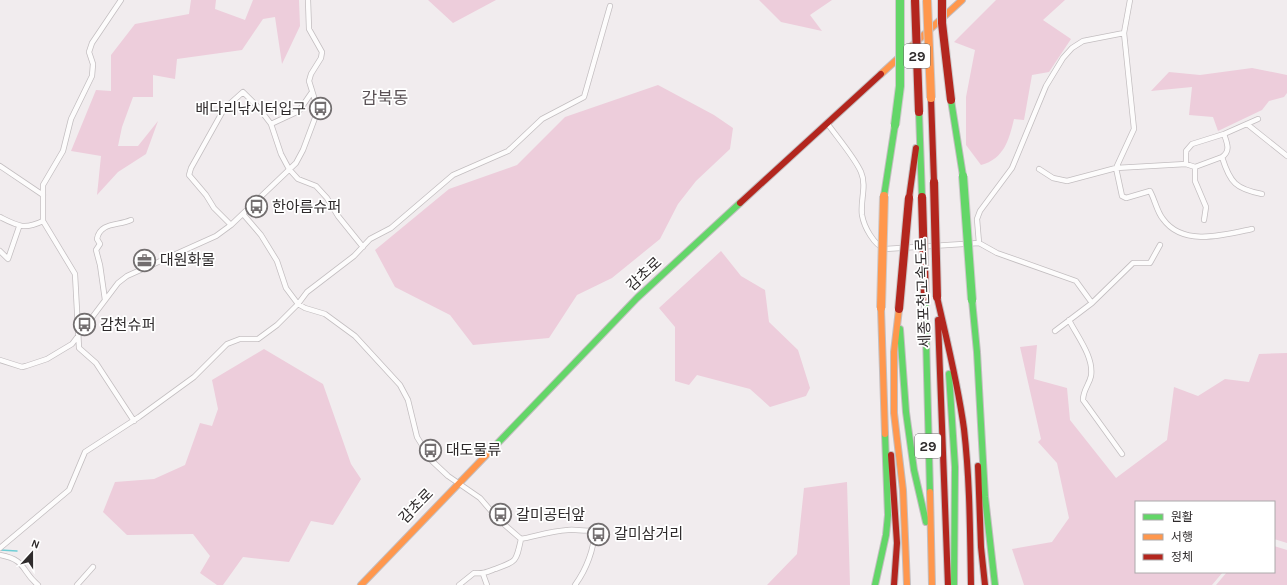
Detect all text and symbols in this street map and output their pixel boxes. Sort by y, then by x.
road number: 29 [904,44,930,68]
district label: 감북동 [362,88,408,108]
bus stop icon: 배다리낚시터입구 [308,96,334,122]
place label: 배다리낚시터입구 [196,100,306,118]
bus stop icon: 한아름슈퍼 [243,194,269,220]
place label: 한아름슈퍼 [272,198,341,216]
street label: 세종포천고속도로 [912,238,934,348]
office icon: 대원화물 [132,247,158,273]
place label: 대원화물 [160,251,215,269]
street label: 감초로 [623,253,665,295]
bus stop icon: 감천슈퍼 [72,312,98,338]
place label: 감천슈퍼 [100,316,155,334]
road number: 29 [915,434,941,458]
bus stop icon: 대도물류 [417,437,443,463]
place label: 대도물류 [446,441,501,459]
street label: 감초로 [395,485,437,527]
legend [1135,501,1275,573]
bus stop icon: 갈미공터앞 [487,502,513,528]
place label: 갈미공터앞 [516,506,585,524]
text: 원활 [1171,510,1193,524]
bus stop icon: 갈미삼거리 [585,521,611,547]
place label: 갈미삼거리 [614,525,683,543]
text: 서행 [1171,530,1193,544]
north arrow [12,533,52,573]
text: N [29,537,41,552]
text: 정체 [1171,550,1193,564]

